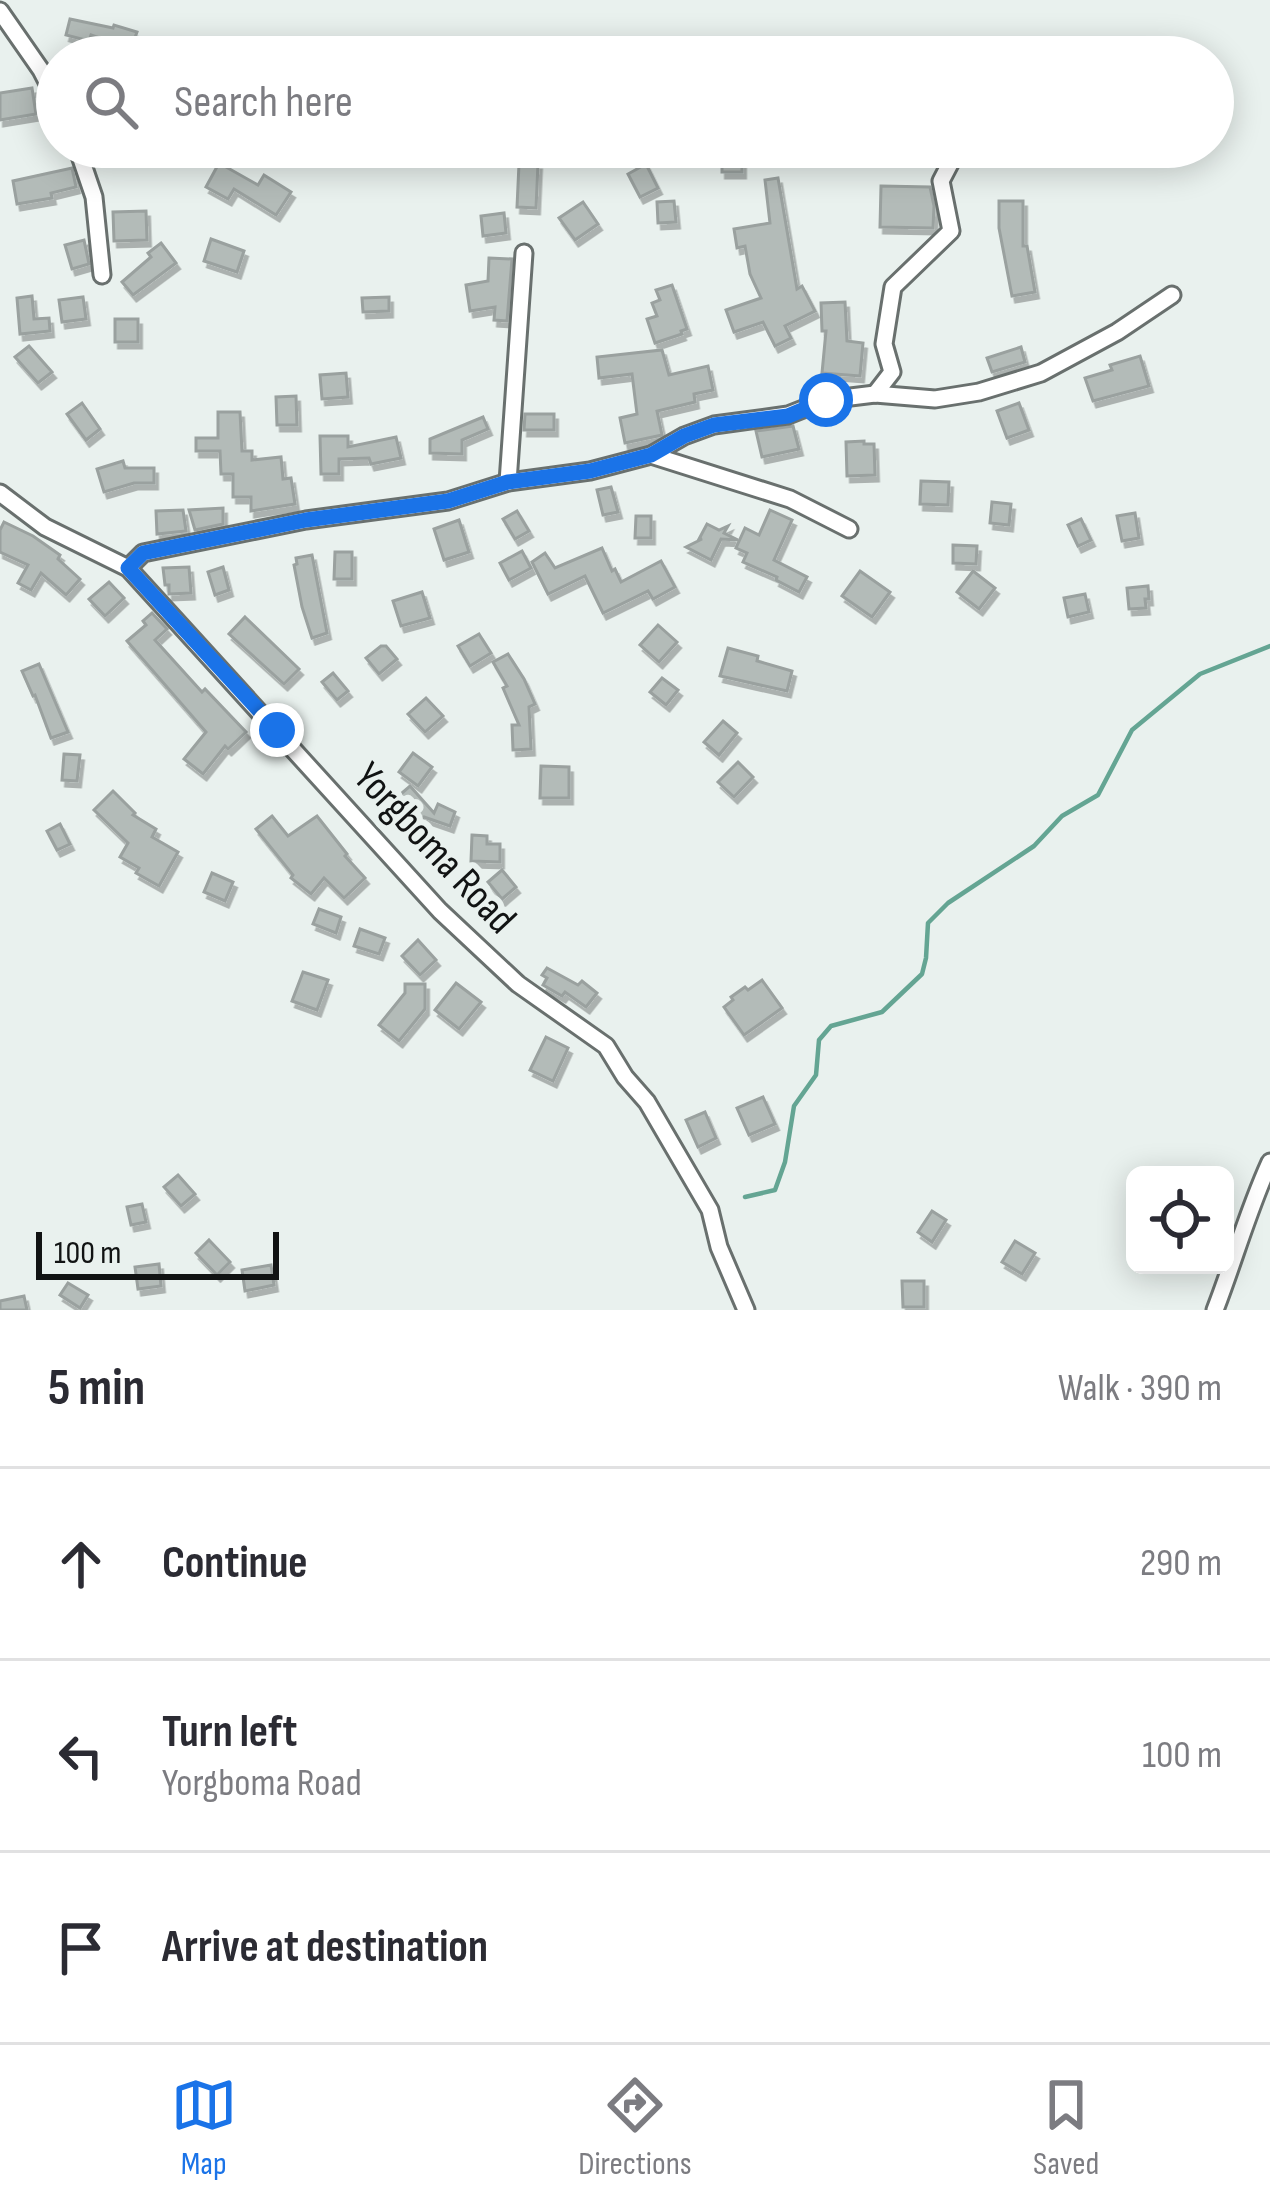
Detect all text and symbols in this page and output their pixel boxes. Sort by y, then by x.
search box [36,36,1234,168]
icon: search [78,69,144,135]
text: Search here [174,75,353,130]
route start [799,373,853,427]
route end [250,703,304,757]
street label: Yorgboma Road [342,753,526,945]
map controls [1126,1166,1234,1274]
button: locate [1126,1166,1234,1274]
scale bar [36,1226,279,1279]
text: 100 m [54,1233,121,1273]
text: 5 min [48,1358,145,1419]
text: Walk · 390 m [1058,1365,1222,1412]
icon: ahead [48,1531,114,1597]
text: Continue [162,1536,308,1591]
text: 290 m [1140,1540,1222,1587]
text: Turn left [162,1705,297,1760]
icon: left [48,1723,114,1789]
text: 100 m [1142,1732,1222,1779]
text: Yorgboma Road [162,1760,362,1807]
icon: arrive [48,1915,114,1981]
text: Arrive at destination [162,1920,488,1975]
tab: Map [171,2072,237,2184]
tab: Directions [578,2072,692,2184]
tab: Saved [1033,2072,1099,2184]

